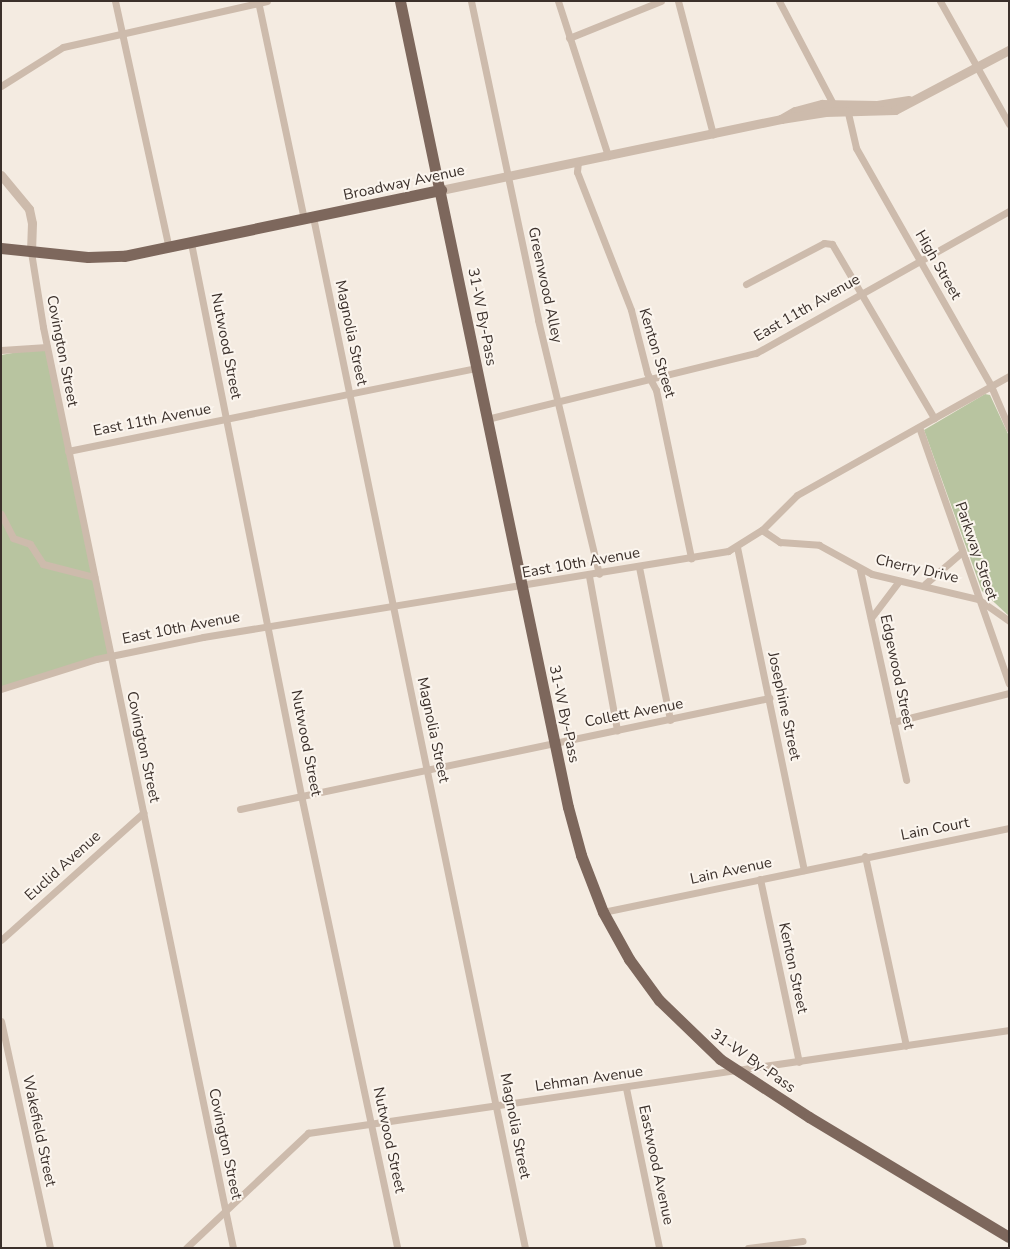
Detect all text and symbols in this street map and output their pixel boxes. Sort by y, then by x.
street label: Broadway Avenue [342,161,466,205]
street label: Greenwood Alley [524,226,566,344]
street label: High Street [911,227,965,303]
street label: 31-W By-Pass [464,266,500,368]
street label: East 11th Avenue [751,270,863,346]
street label: Magnolia Street [331,279,371,387]
street label: Nutwood Street [207,291,245,401]
street label: Covington Street [42,294,82,408]
street label: Kenton Street [635,306,679,400]
street label: East 11th Avenue [92,400,212,440]
street label: Parkway Street [951,500,1001,602]
street label: East 10th Avenue [521,544,641,582]
street label: Cherry Drive [874,551,960,587]
street label: East 10th Avenue [121,608,241,648]
street label: Edgewood Street [876,613,918,731]
street label: Josephine Street [764,650,804,762]
street label: 31-W By-Pass [545,663,583,765]
street label: Magnolia Street [413,676,453,784]
street label: Nutwood Street [287,688,325,798]
street label: Covington Street [122,690,164,804]
street label: Collett Avenue [583,695,685,731]
street label: Lain Court [899,814,971,844]
street label: Euclid Avenue [21,827,105,905]
street label: Lain Avenue [689,854,773,888]
street label: Kenton Street [775,921,811,1015]
street label: 31-W By-Pass [707,1025,799,1097]
street label: Lehman Avenue [534,1063,644,1095]
street label: Magnolia Street [496,1072,534,1180]
street label: Wakefield Street [18,1074,60,1188]
street label: Nutwood Street [369,1086,409,1194]
street label: Covington Street [204,1087,246,1201]
street label: Eastwood Avenue [635,1104,677,1226]

